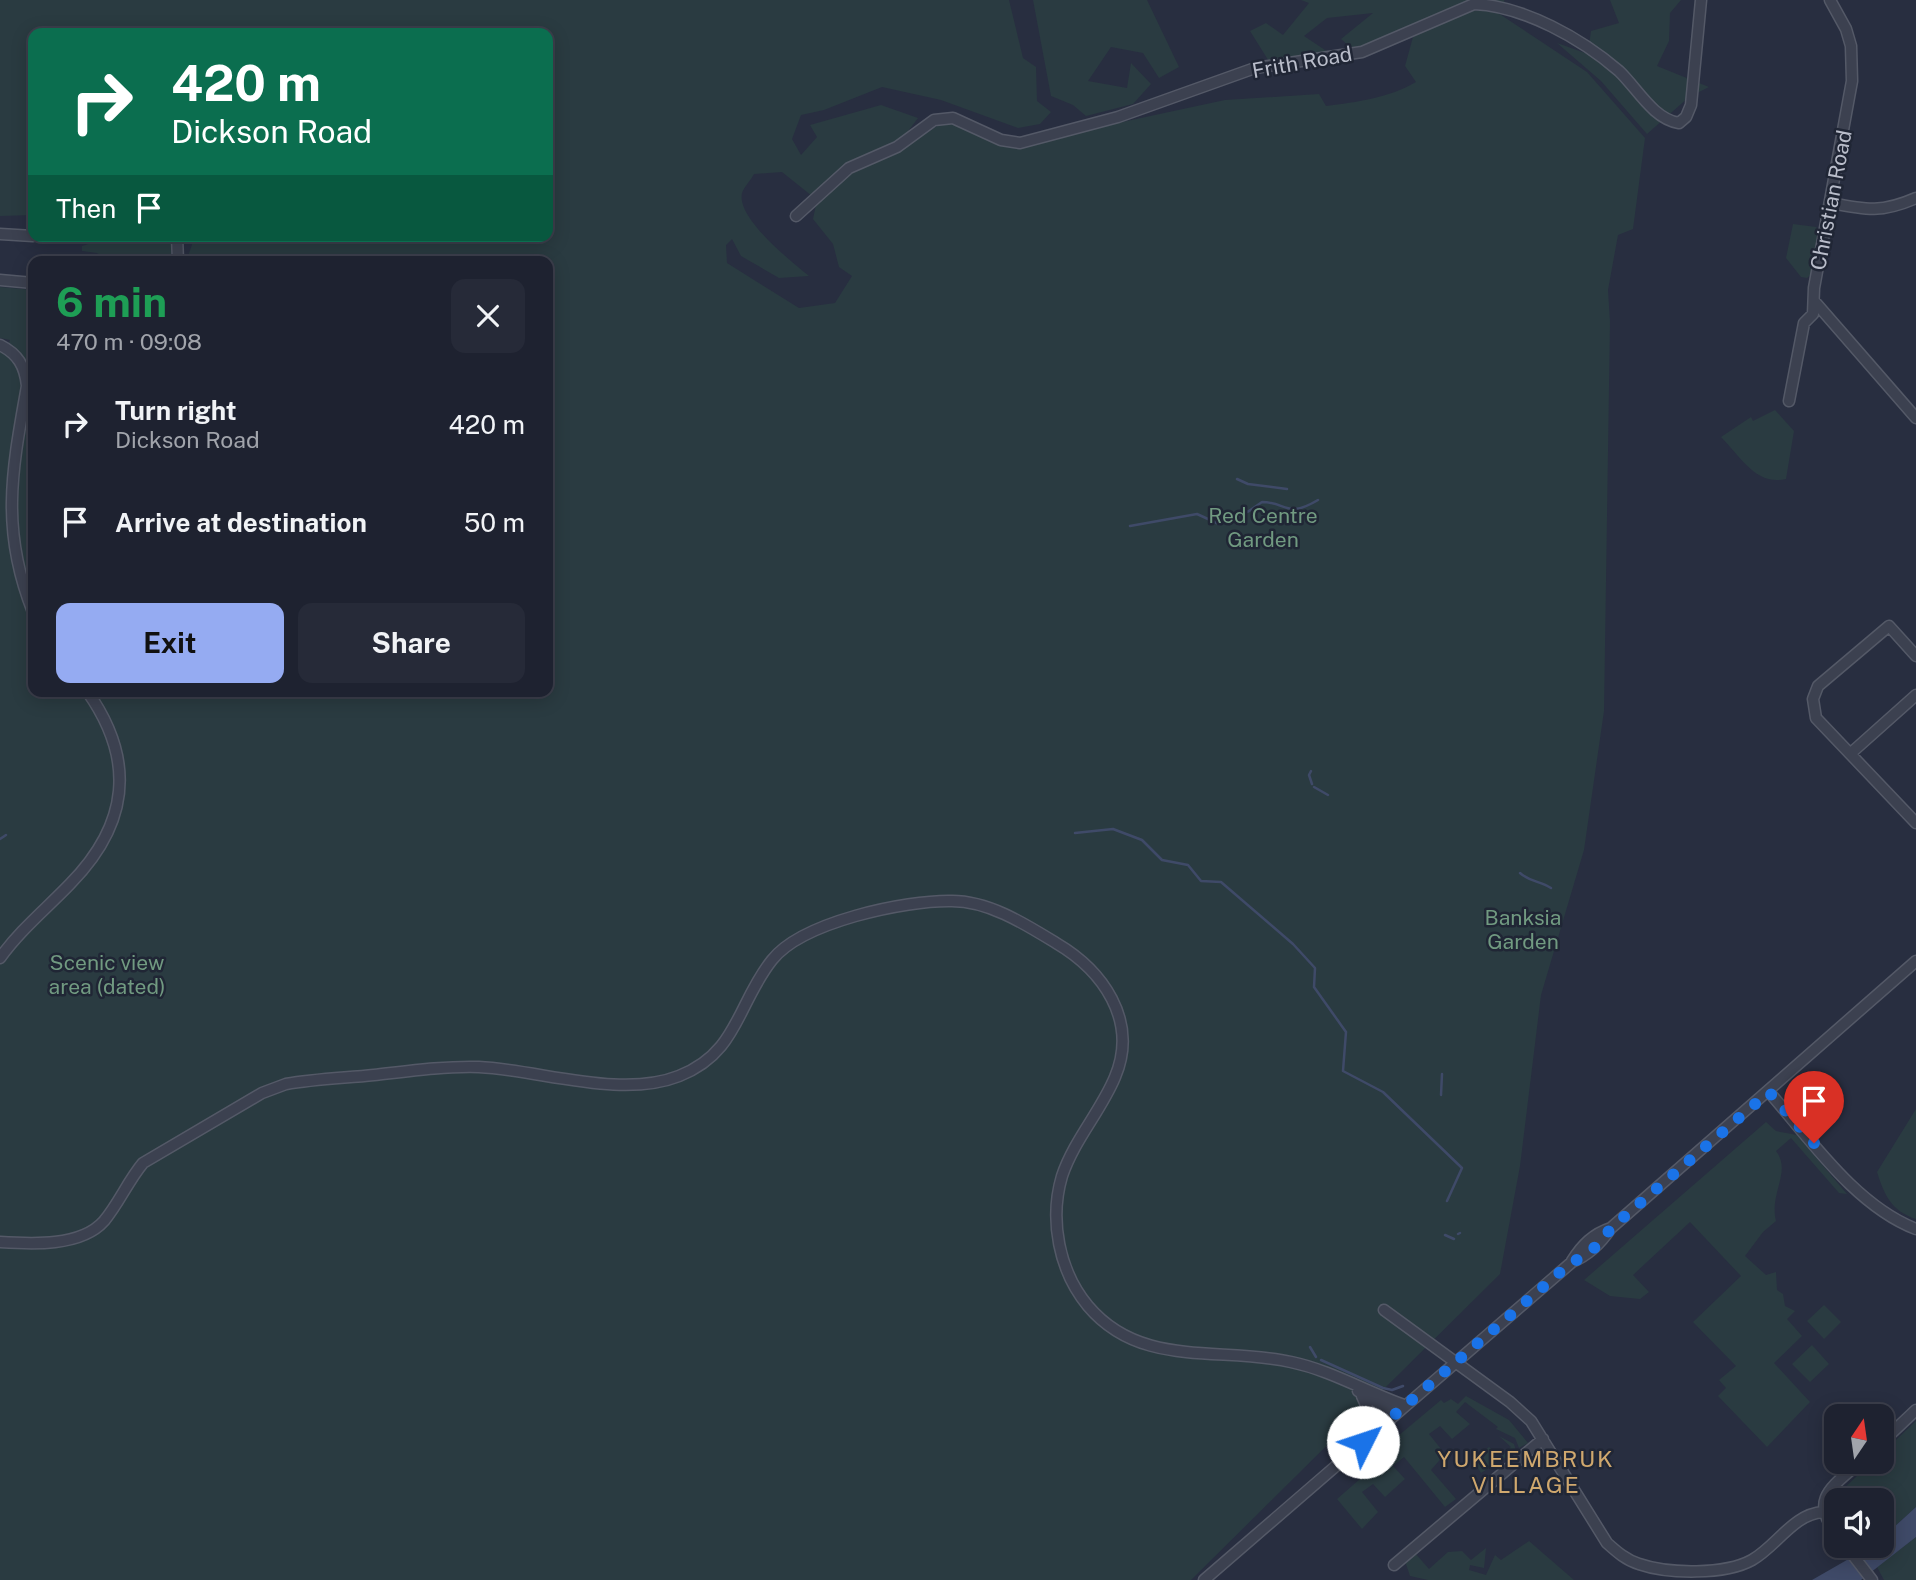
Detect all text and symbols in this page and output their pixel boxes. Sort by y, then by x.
street label: Frith Road [1250,41,1354,83]
text: 420 m [171,54,321,112]
icon: right [56,56,147,147]
text: Dickson Road [171,113,372,150]
street label: Christian Road [1805,128,1857,272]
icon: arrive [130,189,168,227]
text: Then [56,193,116,224]
text: 6 min [56,277,167,326]
button: close [451,279,525,353]
text: 470 m · 09:08 [56,328,202,355]
text: Turn right [115,395,237,426]
icon: right [56,405,94,443]
text: 420 m [448,409,525,440]
text: Dickson Road [115,426,260,453]
icon: arrive [56,503,94,541]
park label: Red Centre Garden [1208,503,1318,552]
text: Arrive at destination [115,507,367,538]
text: 50 m [464,507,525,538]
button: Exit [56,603,284,683]
button: Share [298,603,525,683]
park label: Banksia Garden [1485,905,1561,954]
park label: Scenic view area (dated) [49,950,165,999]
pin [1784,1071,1844,1143]
icon: arrive [1795,1082,1833,1120]
north arrow [1824,1404,1894,1474]
map controls [1824,1404,1894,1558]
position arrow [1326,1405,1400,1479]
district label: YUKEEMBRUK VILLAGE [1437,1445,1615,1498]
button: sound [1824,1488,1894,1558]

